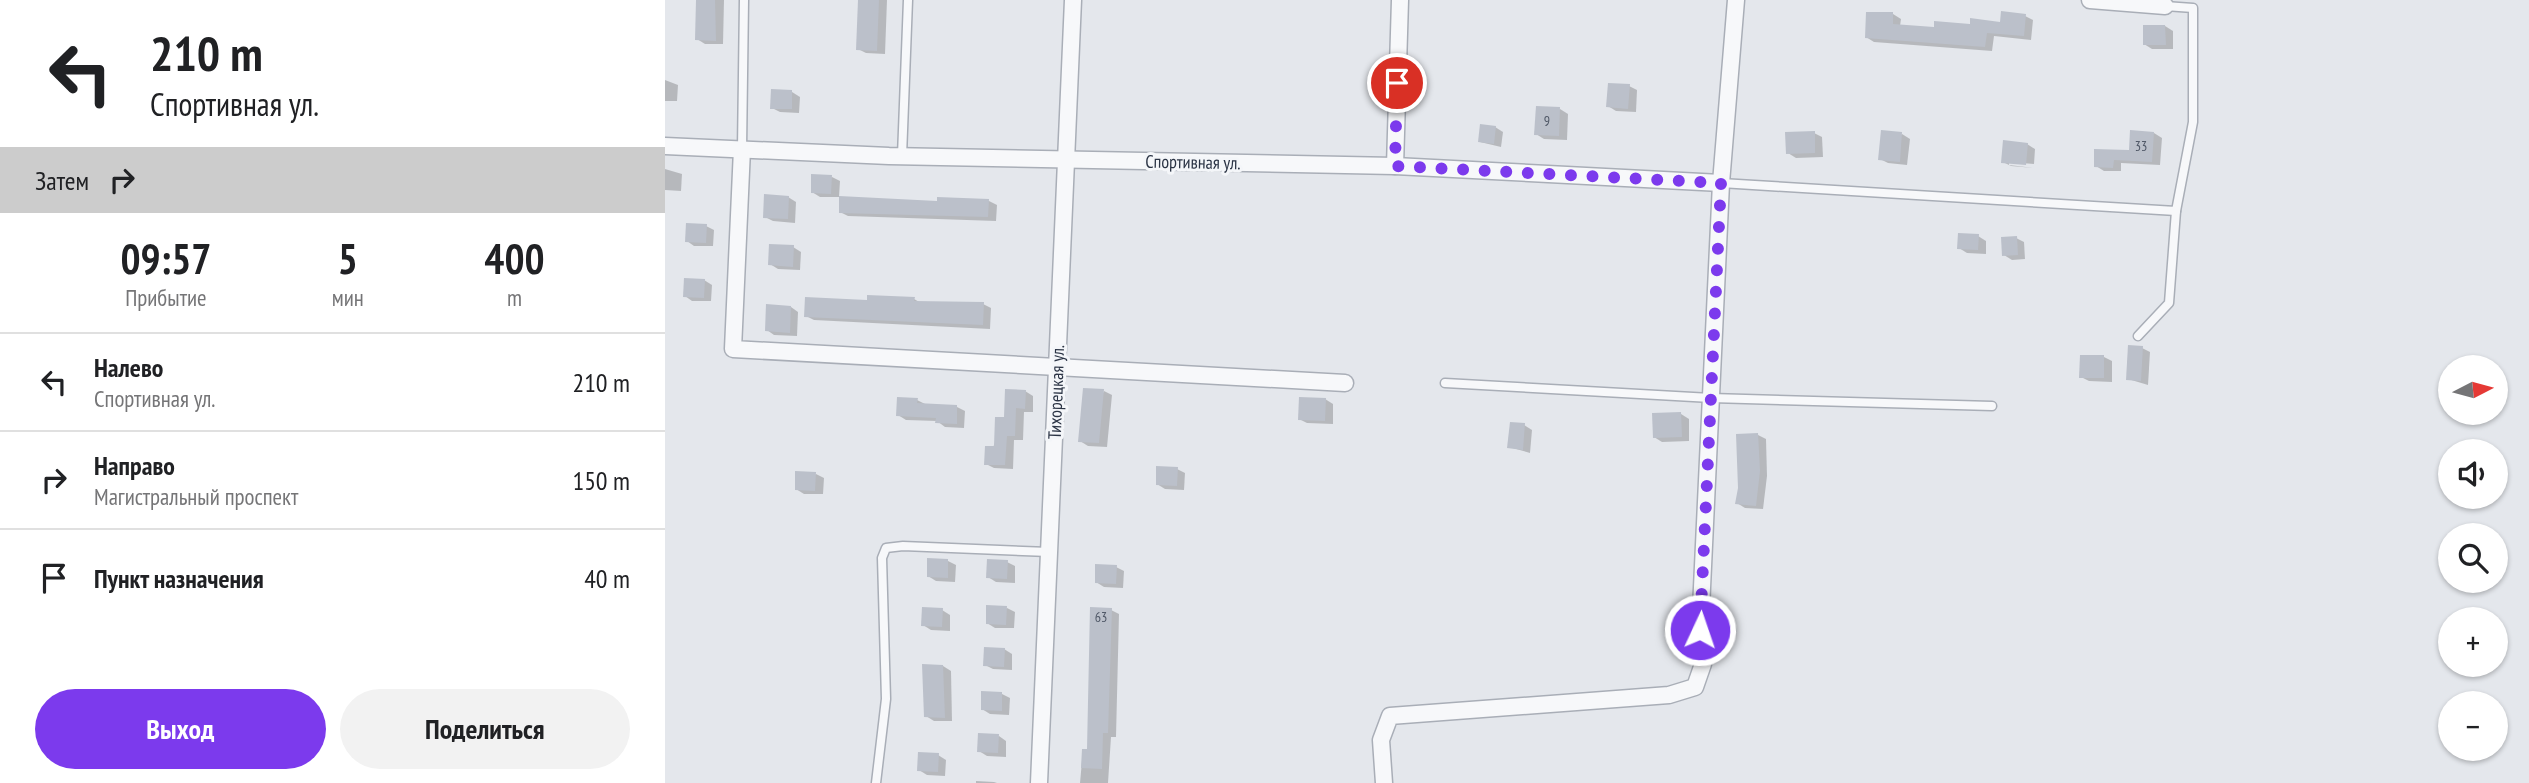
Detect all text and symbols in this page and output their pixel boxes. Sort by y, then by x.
text: 210 m [150,21,263,85]
icon: left [35,28,126,119]
pin [1367,53,1427,113]
icon: arrive [1378,64,1416,102]
text: Спортивная ул. [150,83,319,125]
house number: 9 [1544,112,1550,130]
house number: 33 [2135,137,2147,155]
street label: Спортивная ул. [1145,150,1241,174]
icon: right [103,161,141,199]
text: Затем [35,164,89,197]
text: 09:57 [120,231,211,286]
text: 5 [338,231,358,286]
text: 400 [484,231,545,286]
text: Прибытие [125,283,207,312]
text: мин [332,283,364,312]
text: m [507,283,522,312]
street label: Тихорецкая ул. [1043,344,1069,440]
text: Налево [94,351,163,384]
north arrow [2438,355,2508,425]
map controls [2438,355,2508,761]
icon: left [35,363,73,401]
text: 210 m [572,366,630,399]
text: Спортивная ул. [94,384,215,413]
button: sound [2438,439,2508,509]
text: Направо [94,449,175,482]
icon: right [35,461,73,499]
text: 150 m [572,464,630,497]
text: Магистральный проспект [94,482,298,511]
button: search [2438,523,2508,593]
icon: arrive [35,559,73,597]
text: Пункт назначения [94,562,264,595]
text: 40 m [584,562,630,595]
position arrow [1663,593,1737,667]
button: + [2438,607,2508,677]
house number: 63 [1095,608,1107,626]
button: Выход [35,689,326,769]
button: Поделиться [340,689,630,769]
button: − [2438,691,2508,761]

